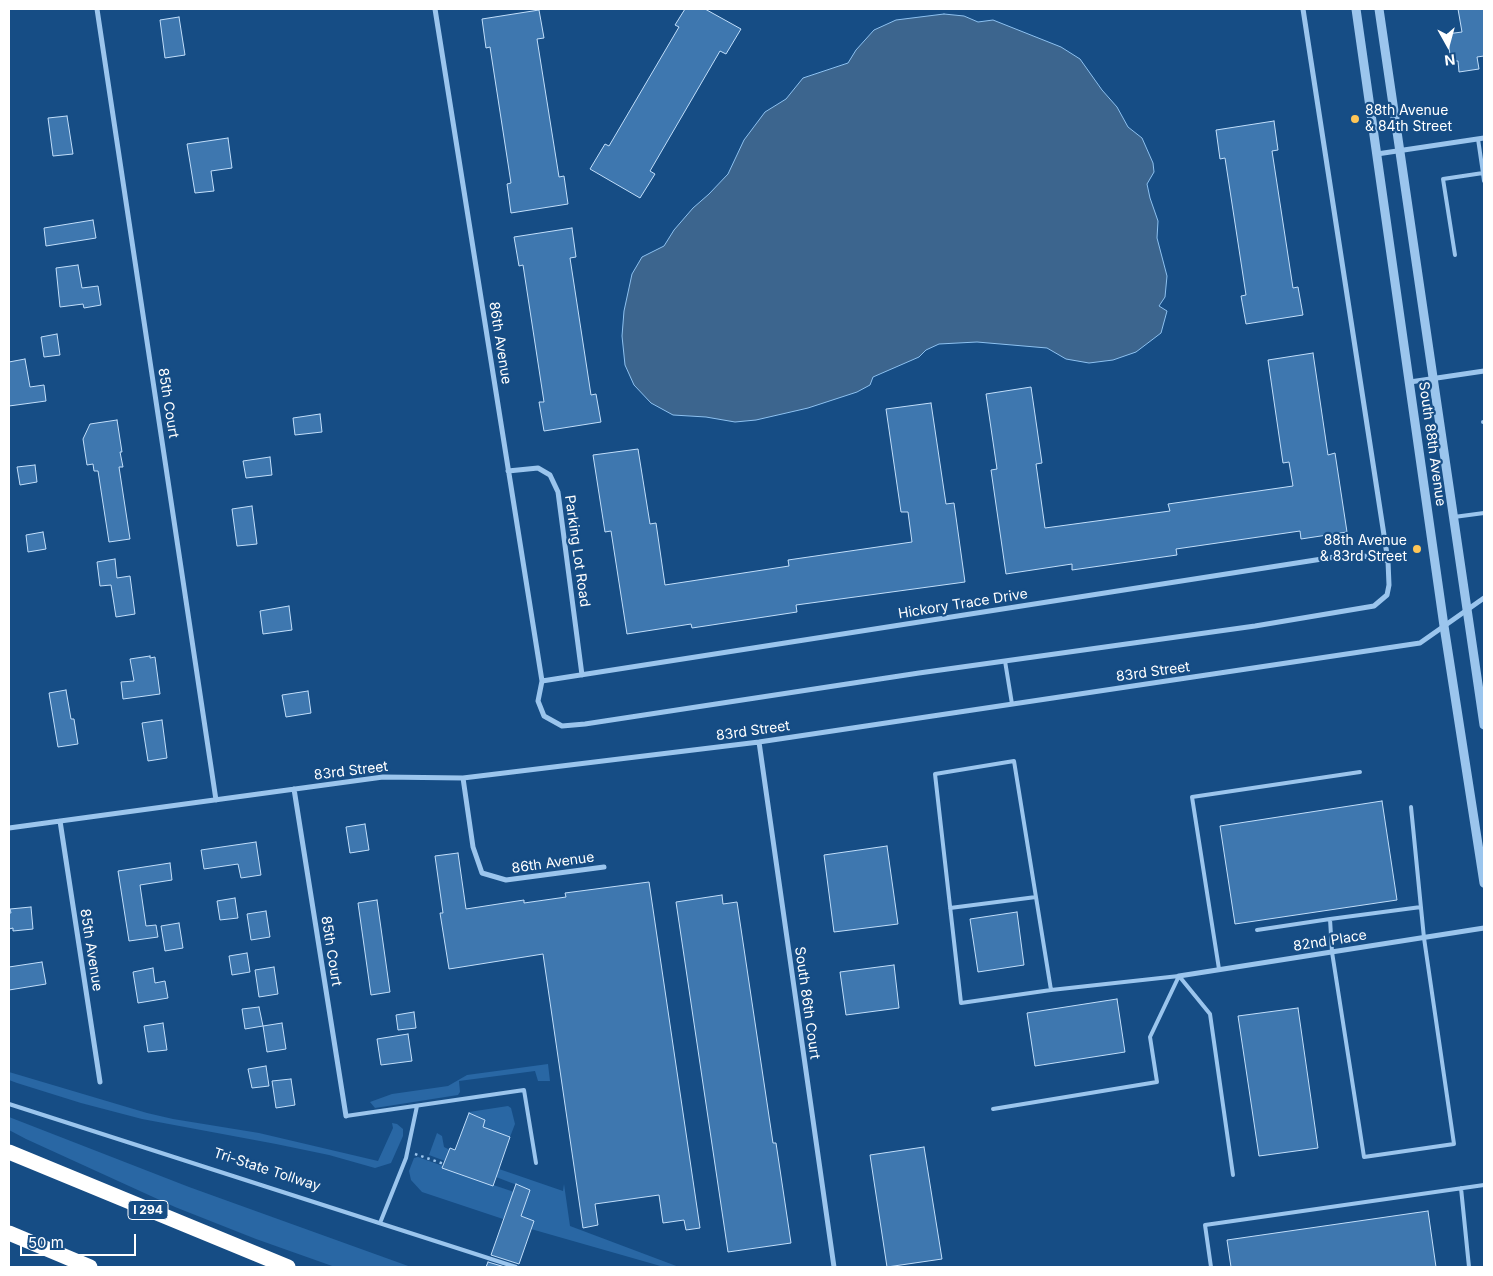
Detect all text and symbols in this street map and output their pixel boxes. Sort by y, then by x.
north arrow [1423,20,1473,70]
text: N [1444,51,1456,69]
place label: 88th Avenue & 84th Street [1365,103,1452,136]
marker: 88th Avenue & 84th Street [1349,113,1361,125]
street label: 86th Avenue [485,301,515,385]
street label: 85th Court [154,367,182,439]
street label: South 88th Avenue [1415,381,1449,507]
street label: Parking Lot Road [561,494,593,608]
place label: 88th Avenue & 83rd Street [1320,533,1407,566]
marker: 88th Avenue & 83rd Street [1411,543,1423,555]
street label: Hickory Trace Drive [897,585,1029,623]
street label: 83rd Street [1115,659,1191,685]
street label: 83rd Street [715,718,791,744]
street label: 83rd Street [313,758,389,784]
street label: 86th Avenue [511,849,595,877]
street label: 85th Avenue [76,908,106,992]
street label: 85th Court [317,915,345,987]
street label: 82nd Place [1292,927,1368,955]
street label: South 86th Court [791,946,823,1060]
street label: Tri-State Tollway [211,1145,323,1195]
road number: I 294 [128,1200,168,1220]
scale bar [22,1224,139,1256]
text: 50 m [28,1233,64,1252]

